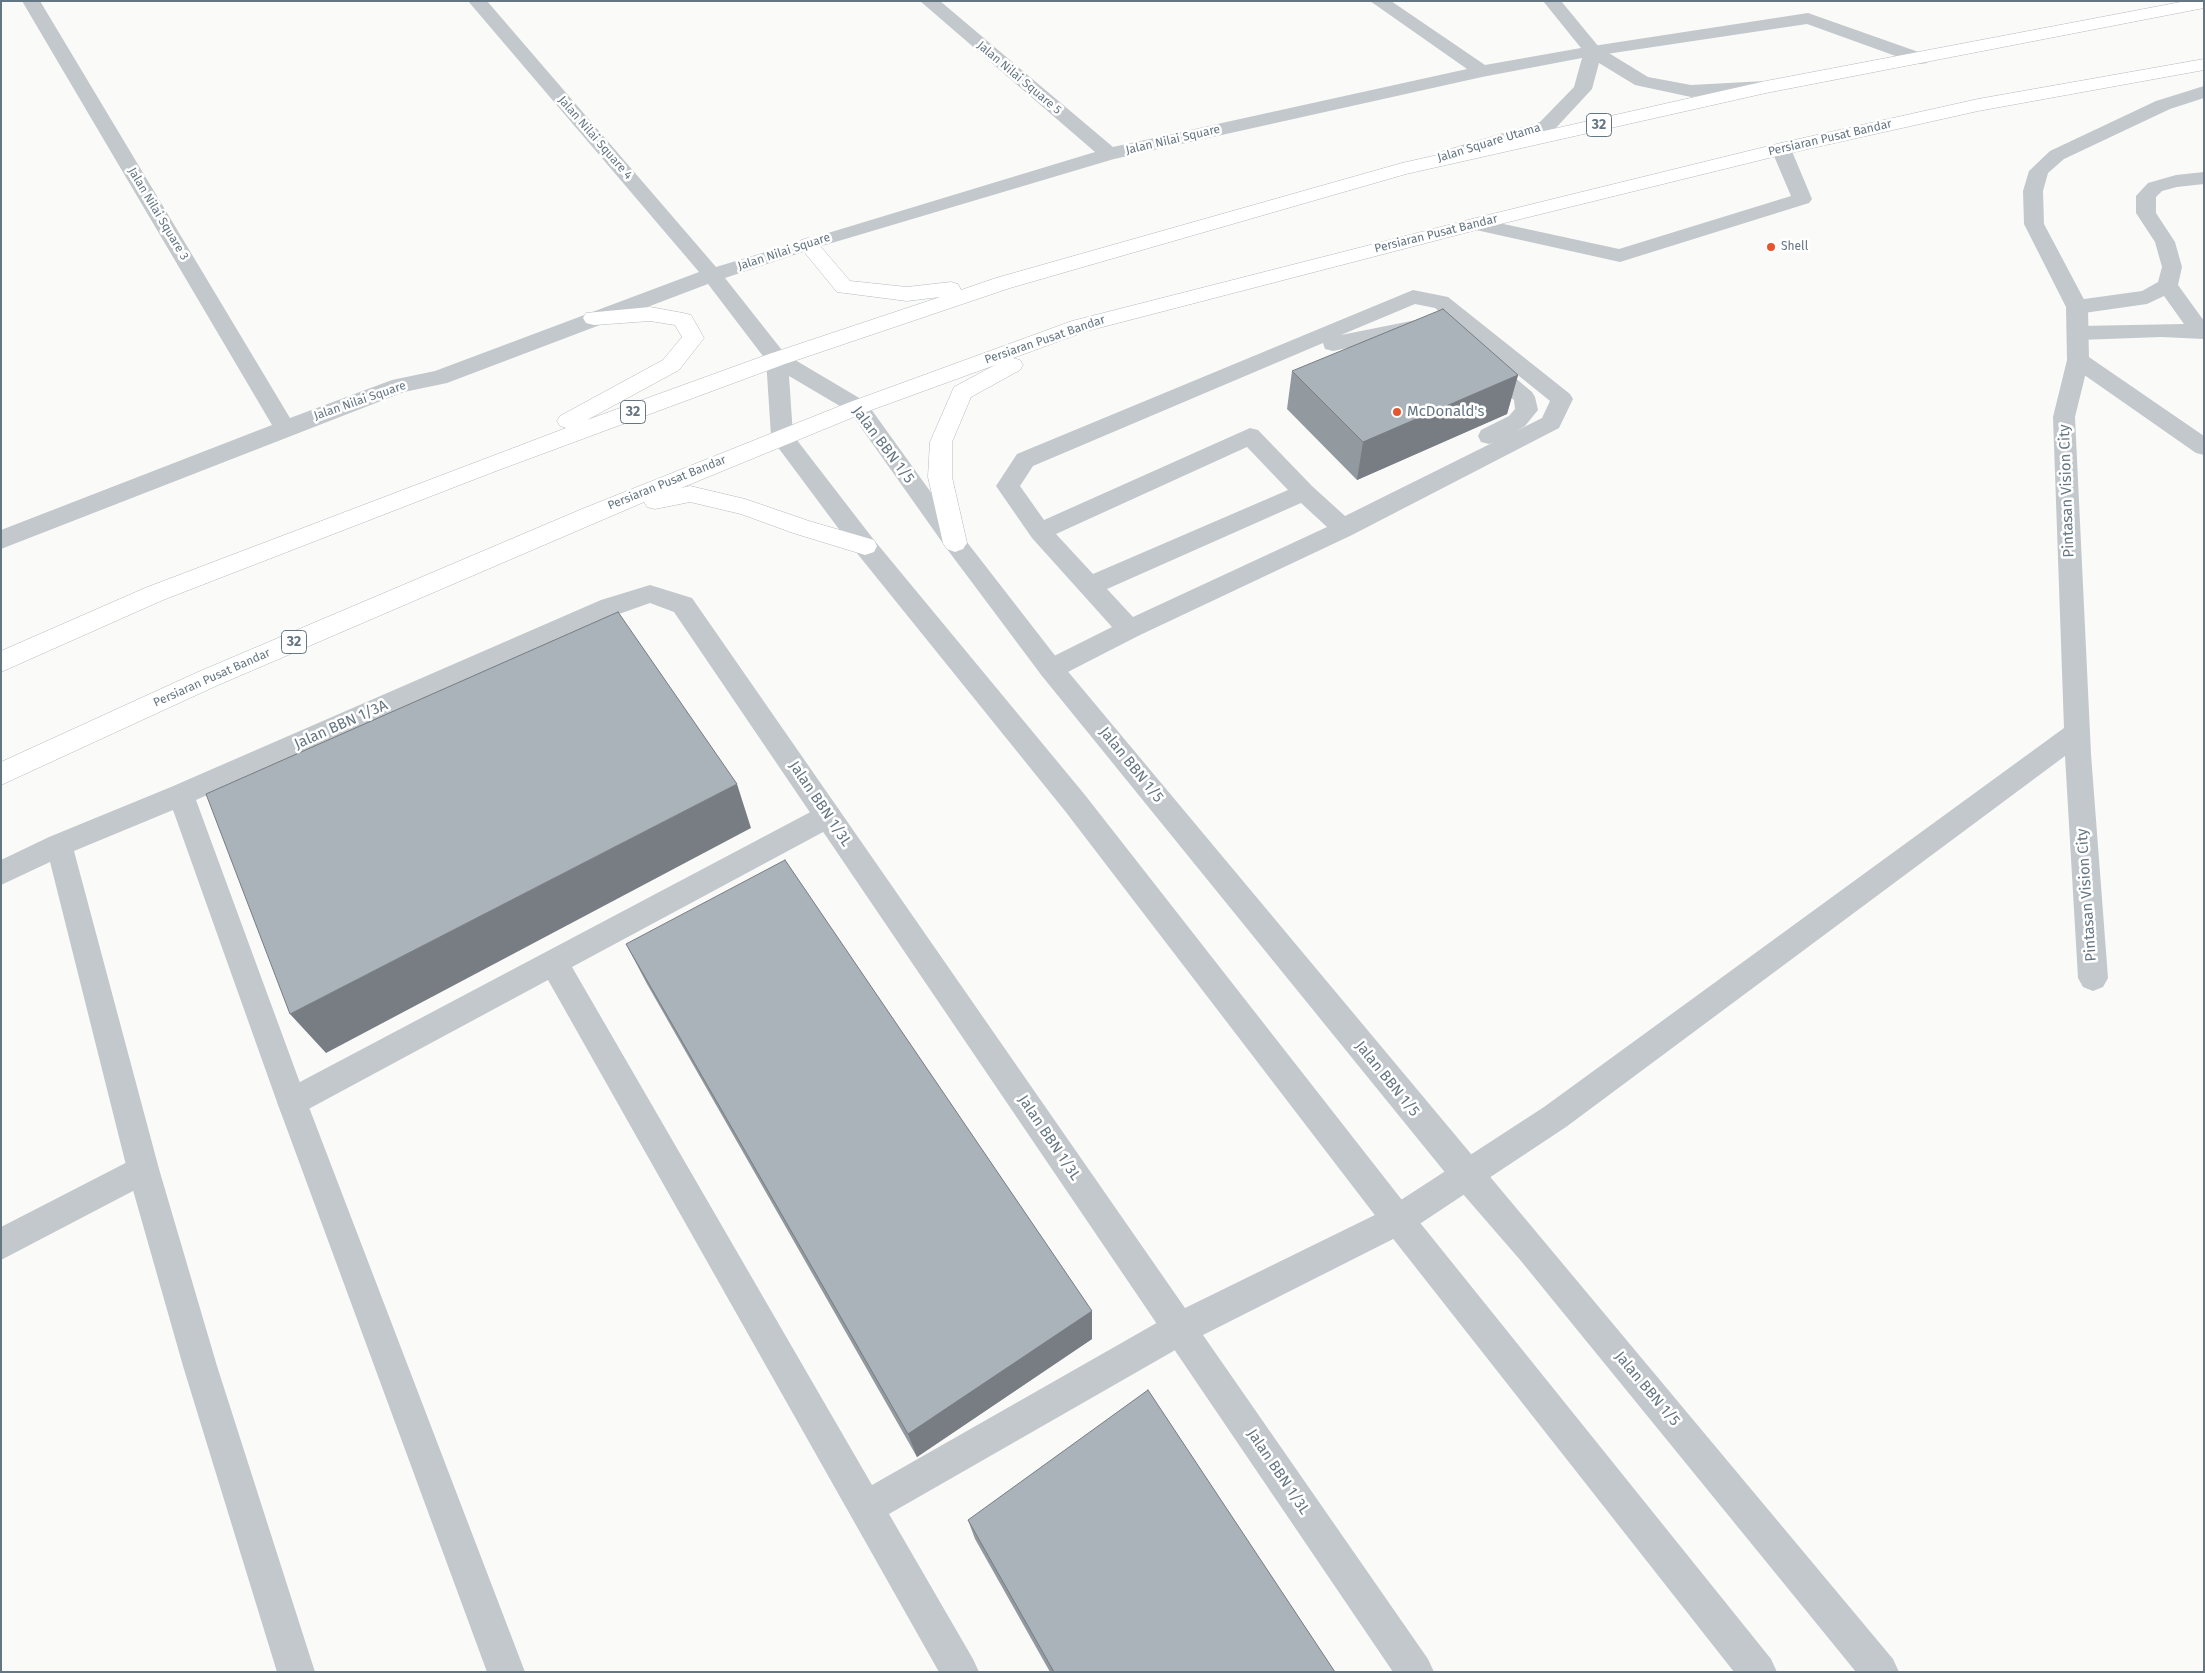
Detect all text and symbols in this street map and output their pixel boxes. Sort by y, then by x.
street label: Jalan Nilai Square 5 [974,39,1064,117]
street label: Jalan Nilai Square 4 [555,93,635,183]
road number: 32 [1586,114,1612,136]
street label: Persiaran Pusat Bandar [1767,117,1893,159]
street label: Jalan Square Utama [1436,120,1542,166]
street label: Jalan Nilai Square [1124,122,1222,158]
street label: Jalan Nilai Square 3 [125,165,191,263]
street label: Persiaran Pusat Bandar [1373,212,1499,256]
street label: Jalan Nilai Square [736,230,832,274]
place label: Shell [1781,240,1808,254]
marker: Shell [1765,241,1777,253]
street label: Persiaran Pusat Bandar [983,313,1107,367]
street label: Jalan Nilai Square [312,378,408,424]
road number: 32 [620,401,646,424]
street label: Jalan BBN 1/5 [848,403,918,487]
place label: McDonald's [1407,403,1484,421]
marker: McDonald's [1391,406,1403,418]
street label: Pintasan Vision City [2056,424,2078,558]
street label: Persiaran Pusat Bandar [606,453,728,513]
road number: 32 [282,630,306,654]
street label: Persiaran Pusat Bandar [151,646,273,710]
street label: Jalan BBN 1/3A [292,696,390,754]
street label: Jalan BBN 1/5 [1095,724,1167,806]
street label: Jalan BBN 1/3L [785,758,855,850]
street label: Pintasan Vision City [2073,828,2101,962]
street label: Jalan BBN 1/5 [1351,1038,1423,1120]
street label: Jalan BBN 1/3L [1014,1092,1084,1184]
street label: Jalan BBN 1/5 [1611,1348,1683,1430]
street label: Jalan BBN 1/3L [1243,1426,1313,1518]

